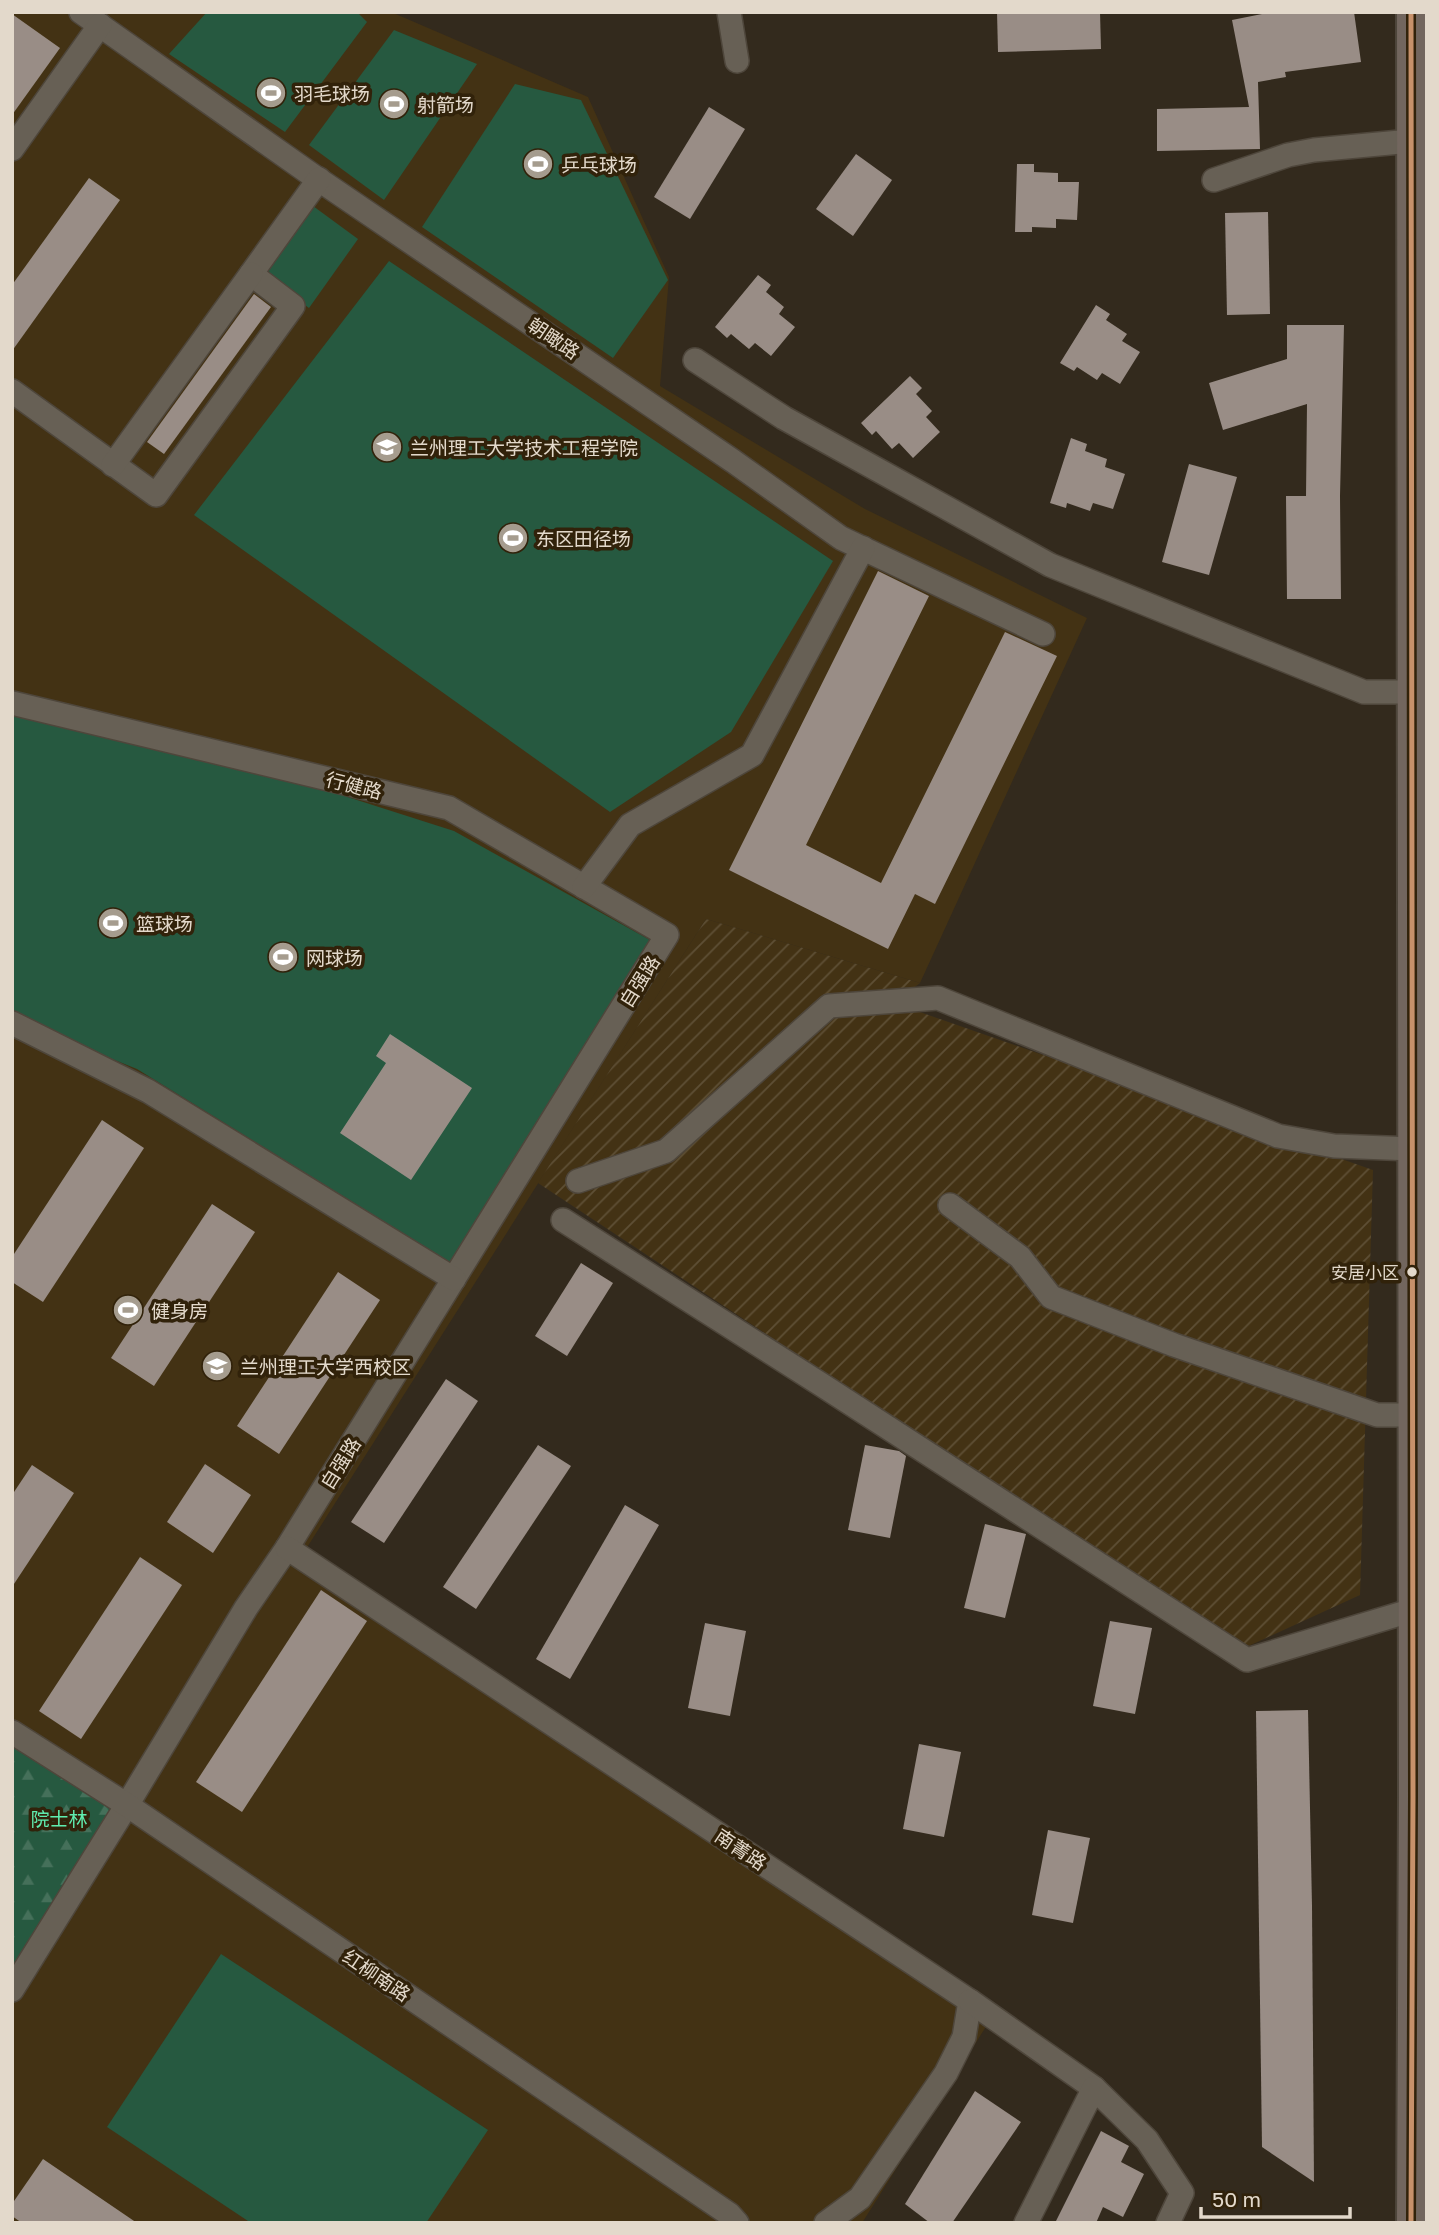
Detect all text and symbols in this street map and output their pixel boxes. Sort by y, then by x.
sports icon: 羽毛球场 [254,76,288,110]
place label: 羽毛球场 [294,82,370,105]
sports icon: 射箭场 [377,87,411,121]
place label: 射箭场 [417,93,474,116]
sports icon: 乒乓球场 [521,147,555,181]
place label: 乒乓球场 [561,153,637,176]
street label: 朝瞰路 [524,313,584,363]
school or university icon: 兰州理工大学技术工程学院 [370,430,404,464]
place label: 兰州理工大学技术工程学院 [410,436,638,459]
sports icon: 东区田径场 [496,521,530,555]
place label: 东区田径场 [536,527,631,550]
street label: 行健路 [324,767,384,803]
sports icon: 篮球场 [96,906,130,940]
place label: 篮球场 [136,912,193,935]
sports icon: 网球场 [266,940,300,974]
place label: 网球场 [306,946,363,969]
street label: 自强路 [614,951,664,1011]
place label: 安居小区 [1331,1262,1399,1283]
marker: 安居小区 [1405,1265,1419,1279]
sports icon: 健身房 [111,1293,145,1327]
place label: 健身房 [151,1299,208,1322]
school or university icon: 兰州理工大学西校区 [200,1349,234,1383]
place label: 兰州理工大学西校区 [240,1355,411,1378]
street label: 自强路 [315,1433,365,1493]
park label: 院士林 [30,1807,88,1830]
street label: 南菁路 [711,1824,771,1874]
street label: 红柳南路 [339,1944,415,2006]
scale bar [1201,2176,1350,2220]
text: 50 m [1212,2186,1261,2212]

